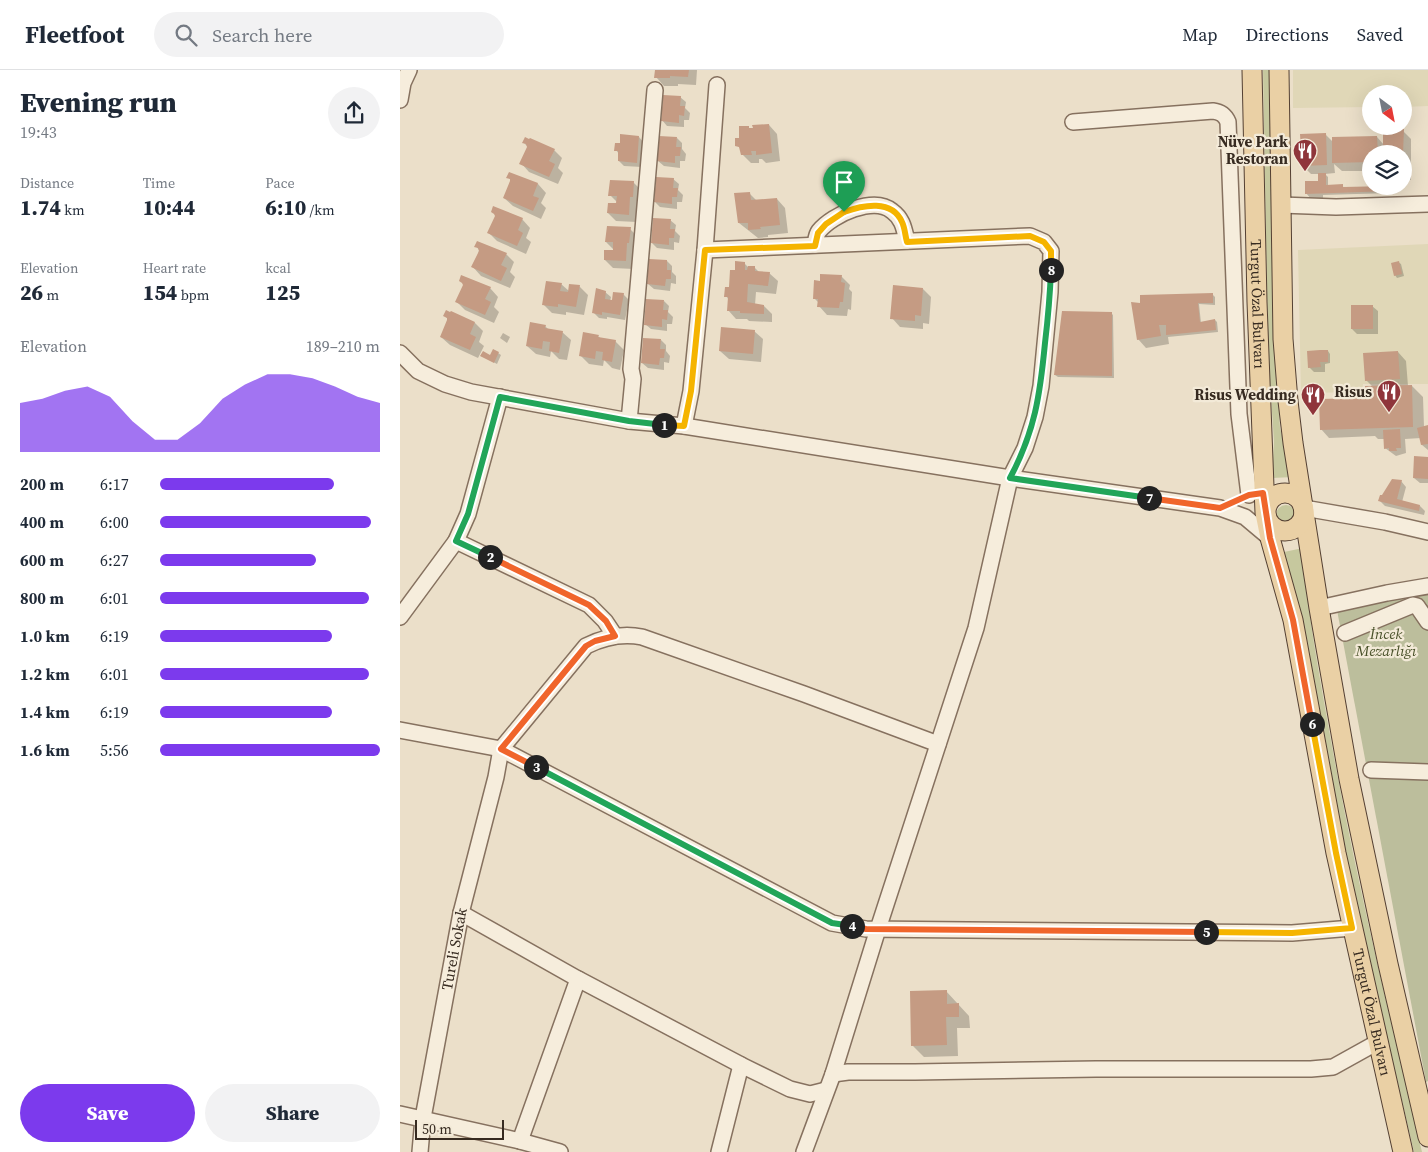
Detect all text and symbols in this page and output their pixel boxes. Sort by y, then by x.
search box [154,12,504,57]
text: Fleetfoot [25,18,124,51]
icon: search [172,21,200,49]
text: Search here [212,22,313,48]
text: Map [1182,22,1218,47]
text: Directions [1246,22,1329,47]
text: Saved [1357,22,1403,47]
text: Evening run [20,83,177,121]
north arrow [1362,85,1412,135]
map controls [1362,85,1412,195]
button: share [328,87,380,139]
text: 19:43 [20,121,57,143]
place label: Nüve Park Restoran [1218,131,1288,169]
restaurant icon: Nüve Park Restoran [1292,138,1318,172]
button: layers [1362,145,1412,195]
pin [823,161,865,212]
icon: arrive [830,168,858,196]
text: Distance [20,173,74,193]
text: Time [143,173,175,193]
text: Pace [265,173,295,193]
text: 1.74 [20,193,61,222]
text: 10:44 [143,193,195,222]
text: 6:10 [265,193,306,222]
text: km [61,200,85,220]
text: /km [306,200,335,220]
street label: Turgut Özal Bulvarı [1246,239,1271,369]
text: Elevation [20,258,78,278]
text: Heart rate [143,258,206,278]
text: kcal [265,258,291,278]
pin: 8 [1038,258,1064,282]
text: 8 [1048,260,1055,280]
text: 26 [20,278,43,307]
text: 154 [143,278,177,307]
text: 125 [265,278,300,307]
text: m [43,285,59,305]
text: bpm [177,285,209,305]
text: Elevation [20,335,87,357]
text: 189–210 m [306,335,380,357]
restaurant icon: Risus [1376,379,1402,413]
place label: Risus [1334,381,1372,402]
restaurant icon: Risus Wedding [1300,382,1326,416]
place label: Risus Wedding [1194,384,1296,405]
pin: 1 [652,412,676,438]
text: 1 [661,415,668,435]
text: 200 m [20,473,64,495]
text: 6:17 [100,473,129,495]
pin: 7 [1136,486,1162,510]
text: 7 [1146,488,1153,508]
text: 400 m [20,511,64,533]
text: 6:00 [100,511,129,533]
pin: 2 [478,544,502,570]
text: 2 [487,547,494,567]
text: 600 m [20,549,64,571]
text: 6:27 [100,549,129,571]
text: 800 m [20,587,64,609]
text: 6:01 [100,587,129,609]
park label: İncek Mezarlığı [1355,623,1417,661]
text: 1.0 km [20,625,70,647]
text: 6:19 [100,625,129,647]
text: 1.2 km [20,663,70,685]
text: 6:01 [100,663,129,685]
text: 1.4 km [20,701,70,723]
text: 6:19 [100,701,129,723]
pin: 6 [1300,712,1324,736]
text: 6 [1309,714,1316,734]
text: 1.6 km [20,739,70,761]
text: 5:56 [100,739,129,761]
pin: 3 [524,754,548,780]
text: 3 [533,757,540,777]
street label: Tureli Sokak [436,905,472,992]
pin: 4 [840,914,864,938]
text: 4 [849,916,856,936]
pin: 5 [1194,920,1218,944]
text: 5 [1203,922,1210,942]
street label: Turgut Özal Bulvarı [1348,947,1397,1078]
button: Save [20,1084,195,1142]
button: Share [205,1084,380,1142]
scale bar [415,1117,504,1140]
text: 50 m [422,1119,452,1139]

